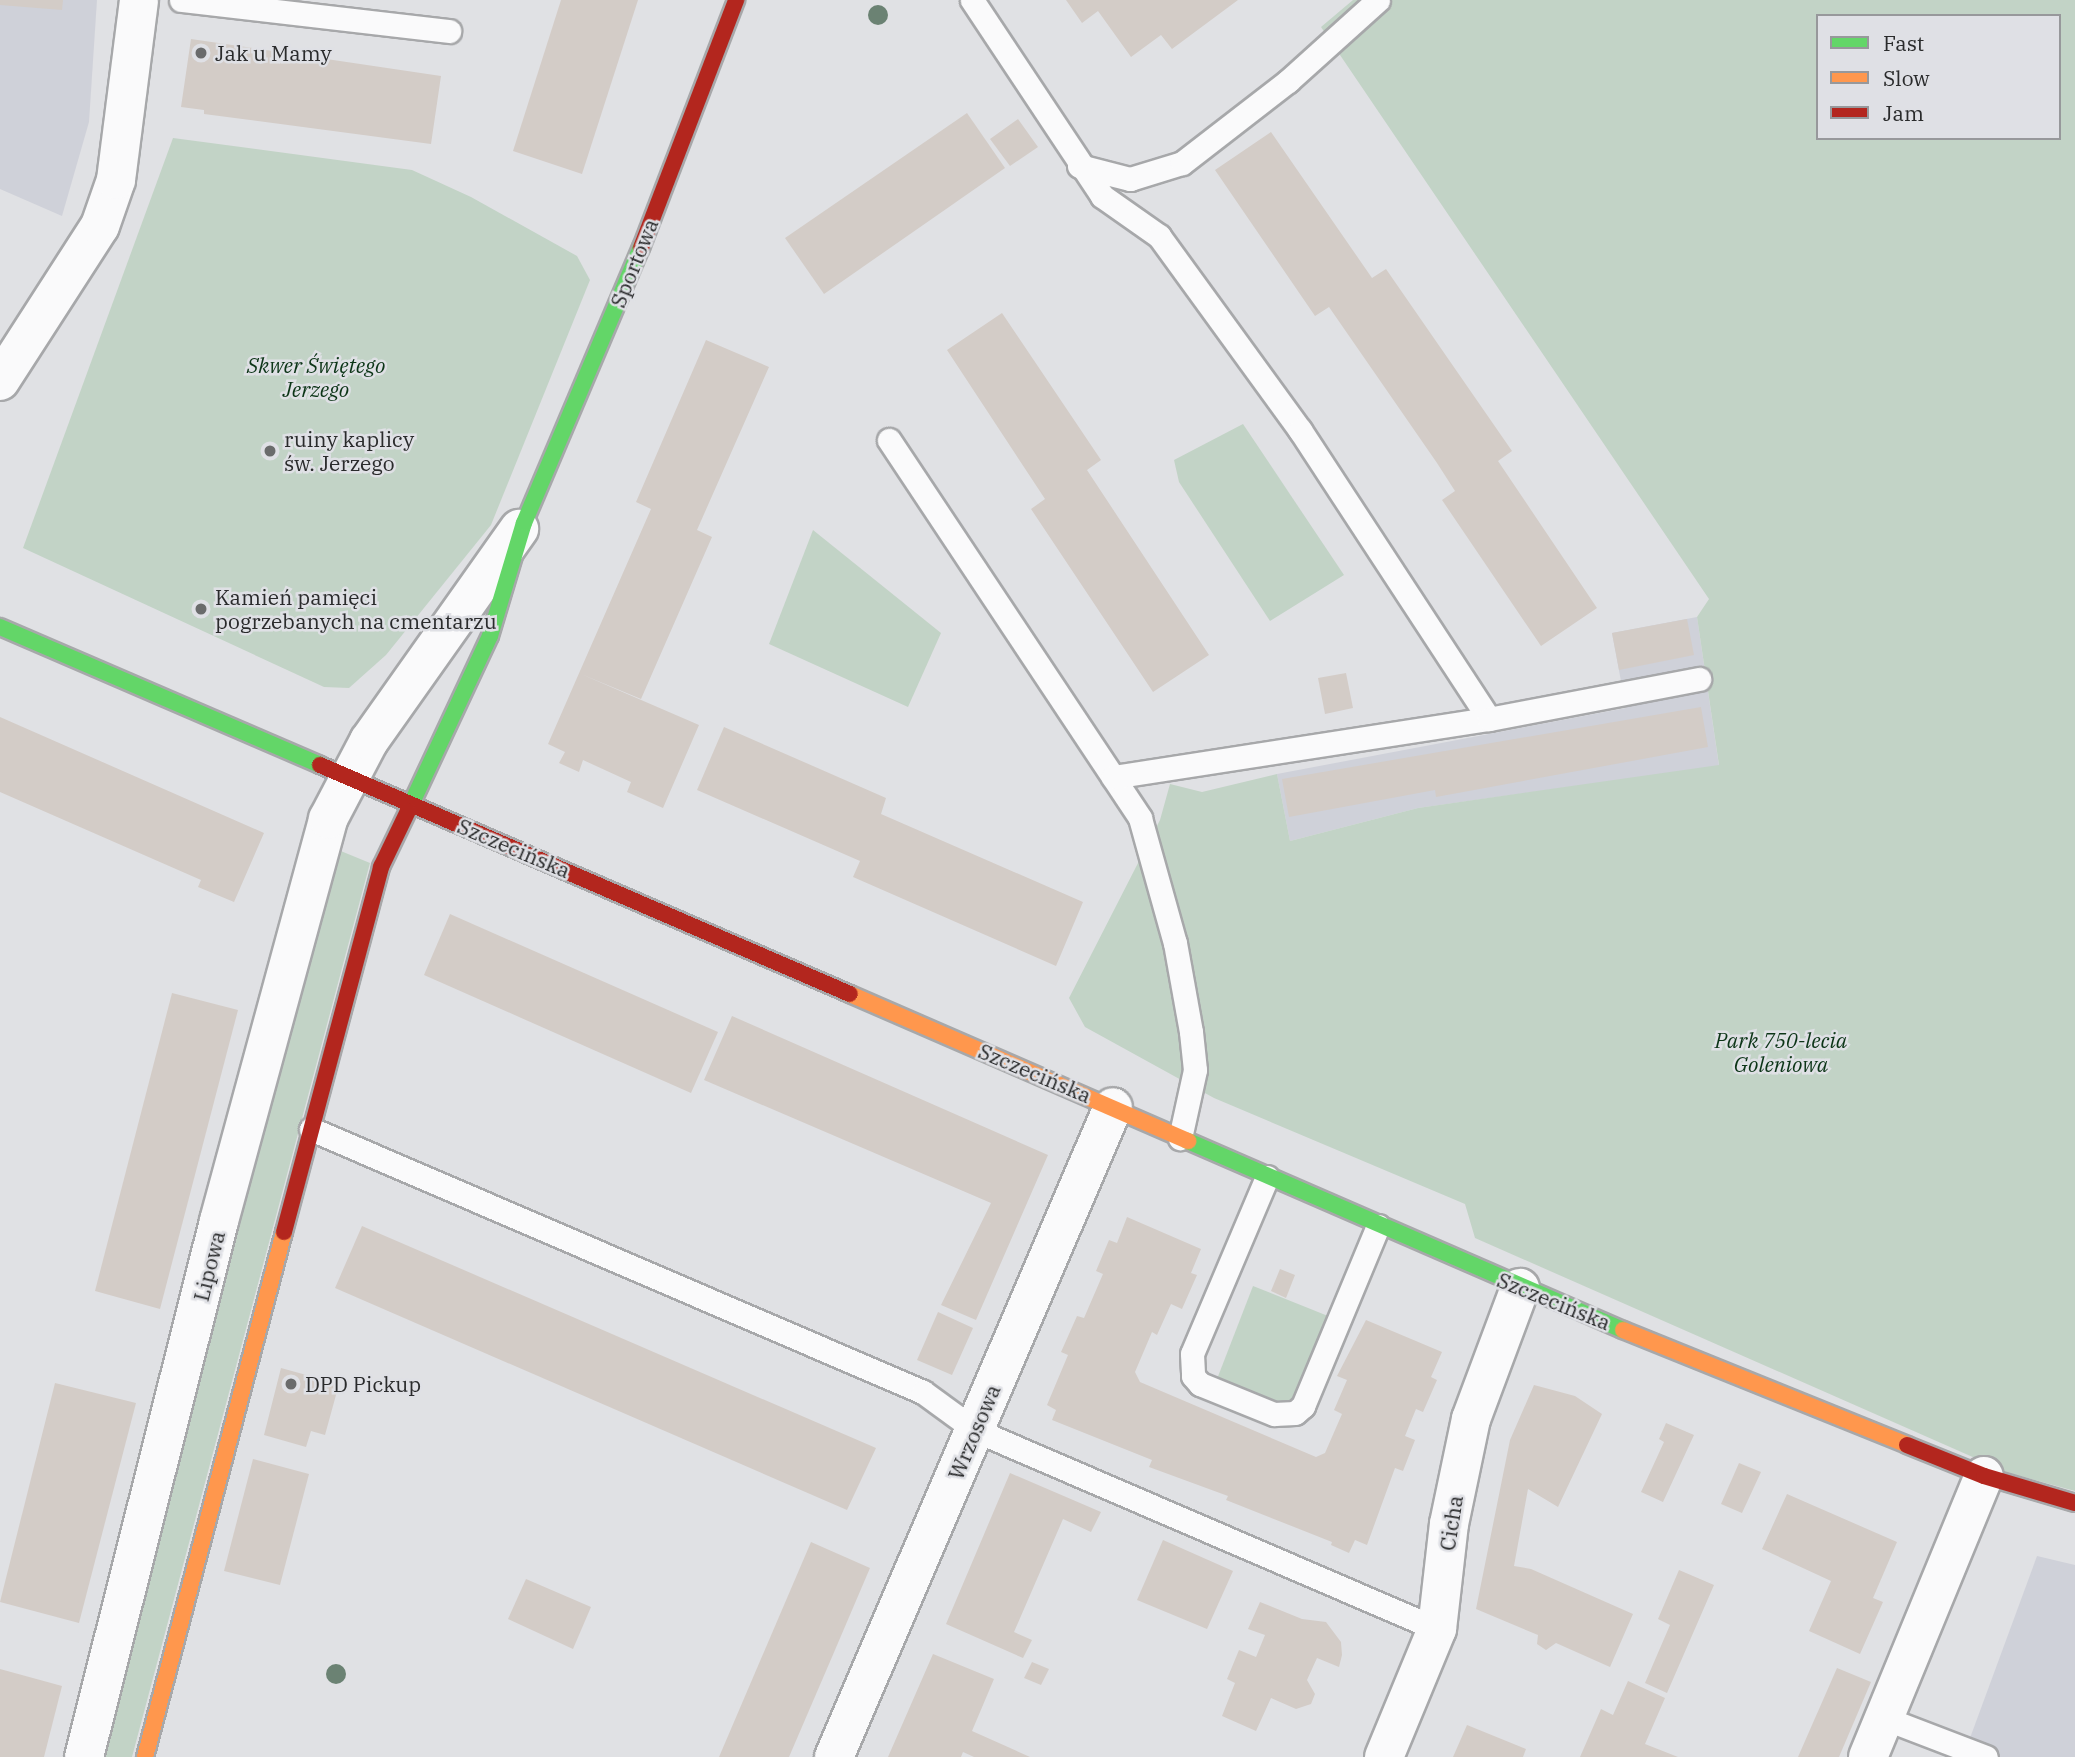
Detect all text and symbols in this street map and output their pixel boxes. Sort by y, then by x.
legend [1816,14,2061,140]
text: Fast [1883,29,1924,57]
place label: Jak u Mamy [215,40,332,66]
marker: Jak u Mamy [193,45,209,61]
text: Slow [1883,64,1930,92]
text: Jam [1883,99,1924,127]
street label: Sportowa [605,215,663,311]
park label: Skwer Świętego Jerzego [247,352,385,402]
place label: ruiny kaplicy św. Jerzego [284,426,414,476]
marker: ruiny kaplicy św. Jerzego [262,443,278,459]
place label: Kamień pamięci pogrzebanych na cmentarzu [215,584,497,634]
marker: Kamień pamięci pogrzebanych na cmentarzu [193,601,209,617]
street label: Szczecińska [454,813,574,883]
park label: Park 750-lecia Goleniowa [1715,1027,1847,1077]
street label: Szczecińska [975,1038,1095,1108]
street label: Lipowa [188,1228,230,1304]
street label: Szczecińska [1494,1267,1614,1335]
place label: DPD Pickup [305,1371,421,1397]
marker: DPD Pickup [283,1376,299,1392]
street label: Wrzosowa [943,1381,1005,1483]
street label: Cicha [1434,1494,1468,1552]

